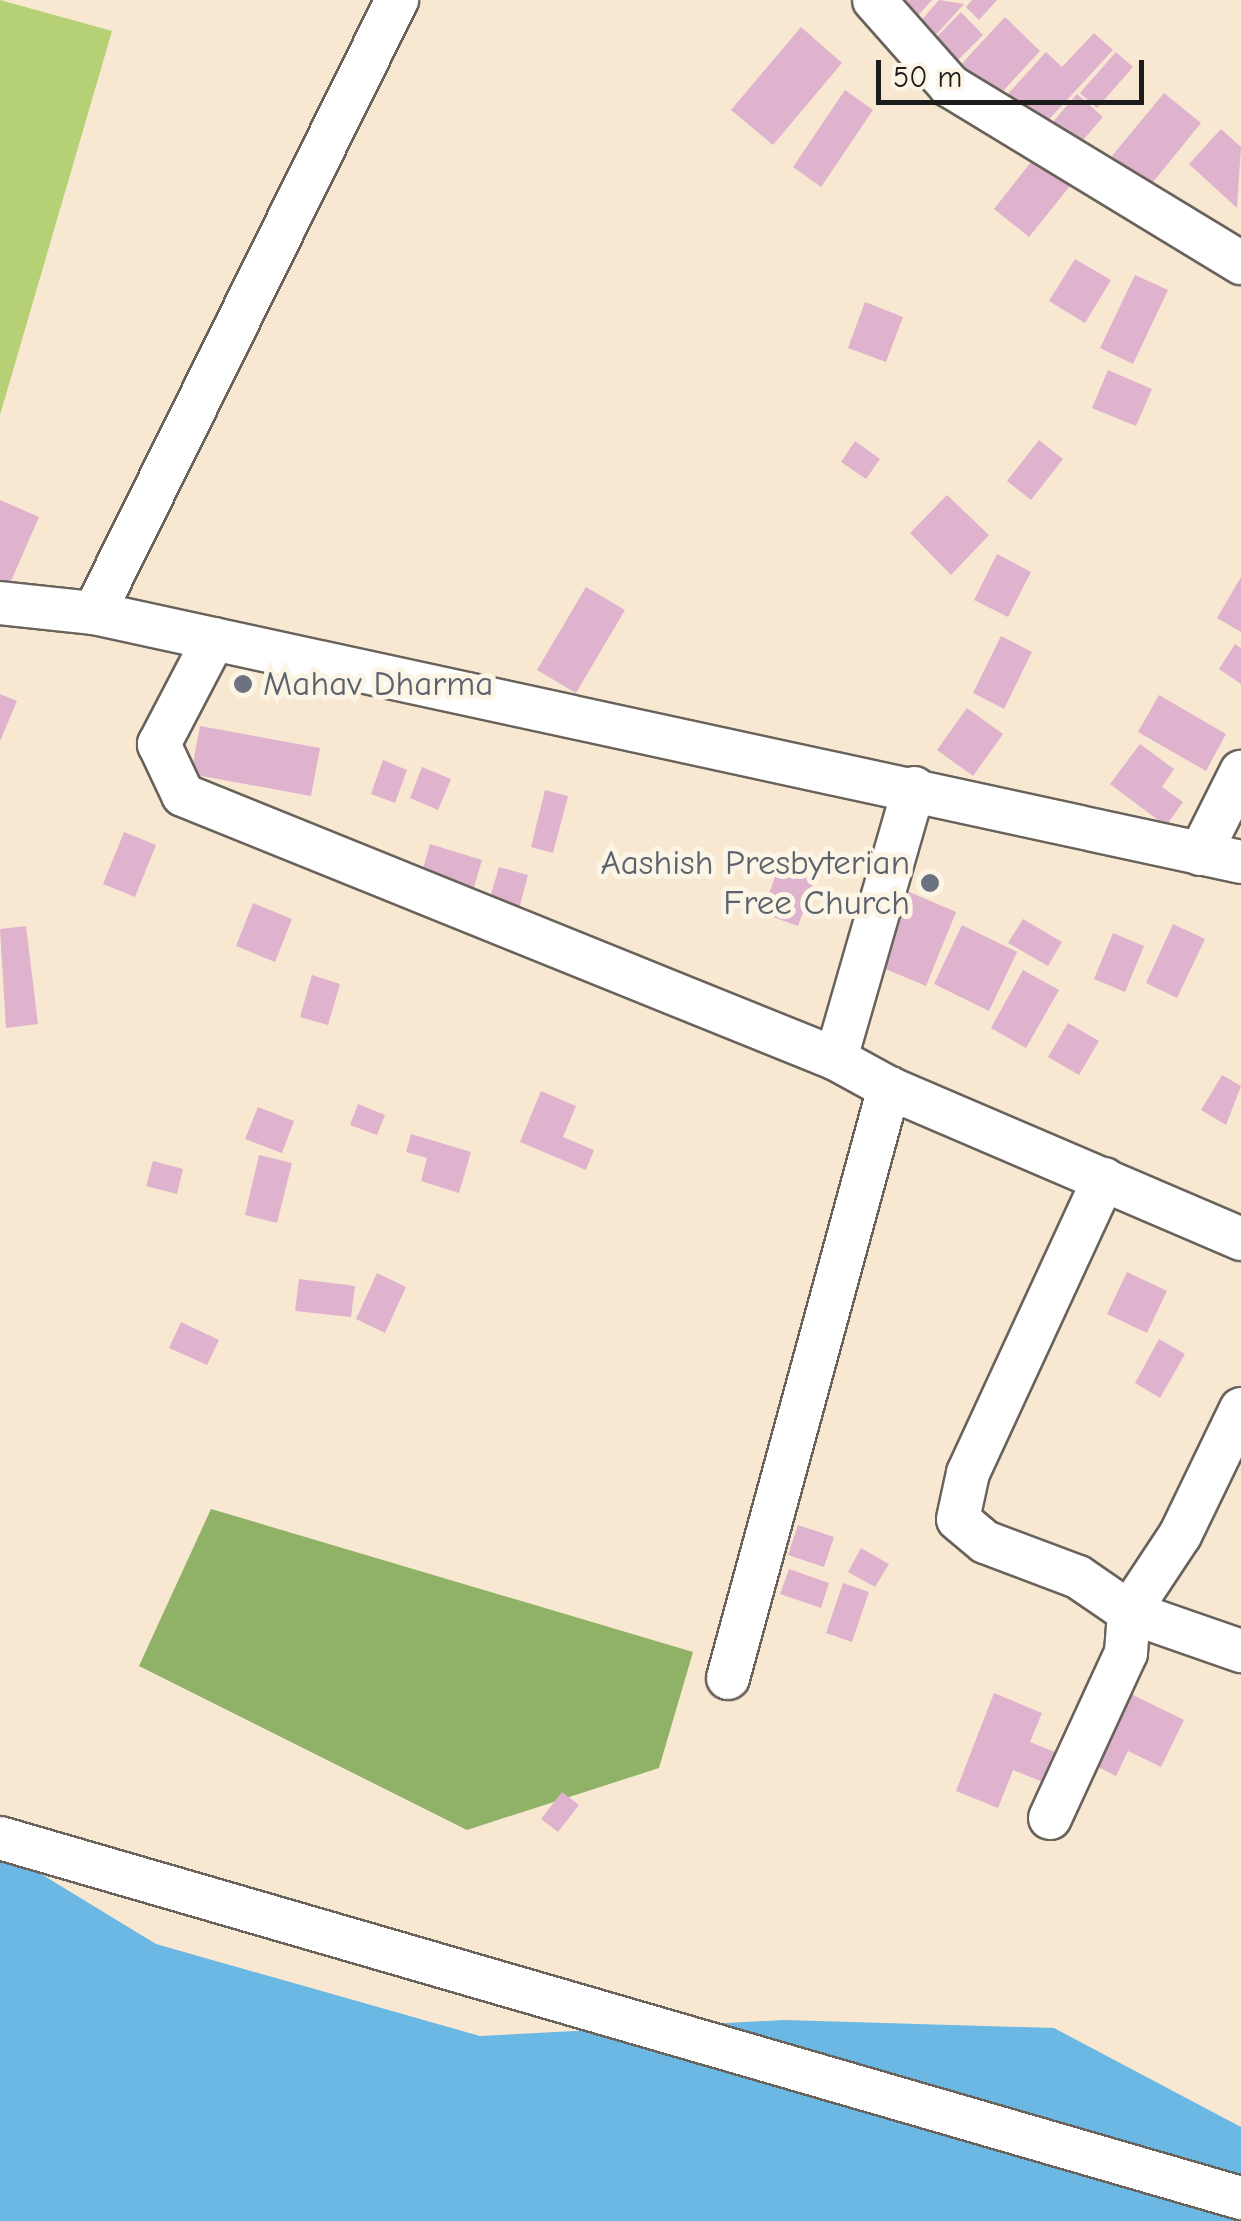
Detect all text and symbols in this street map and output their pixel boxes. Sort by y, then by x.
scale bar [881,40,1148,102]
text: 50 m [893,60,962,95]
place label: Mahav Dharma [263,663,493,705]
marker: Mahav Dharma [232,673,254,695]
place label: Aashish Presbyterian Free Church [600,842,910,924]
marker: Aashish Presbyterian Free Church [919,872,941,894]

